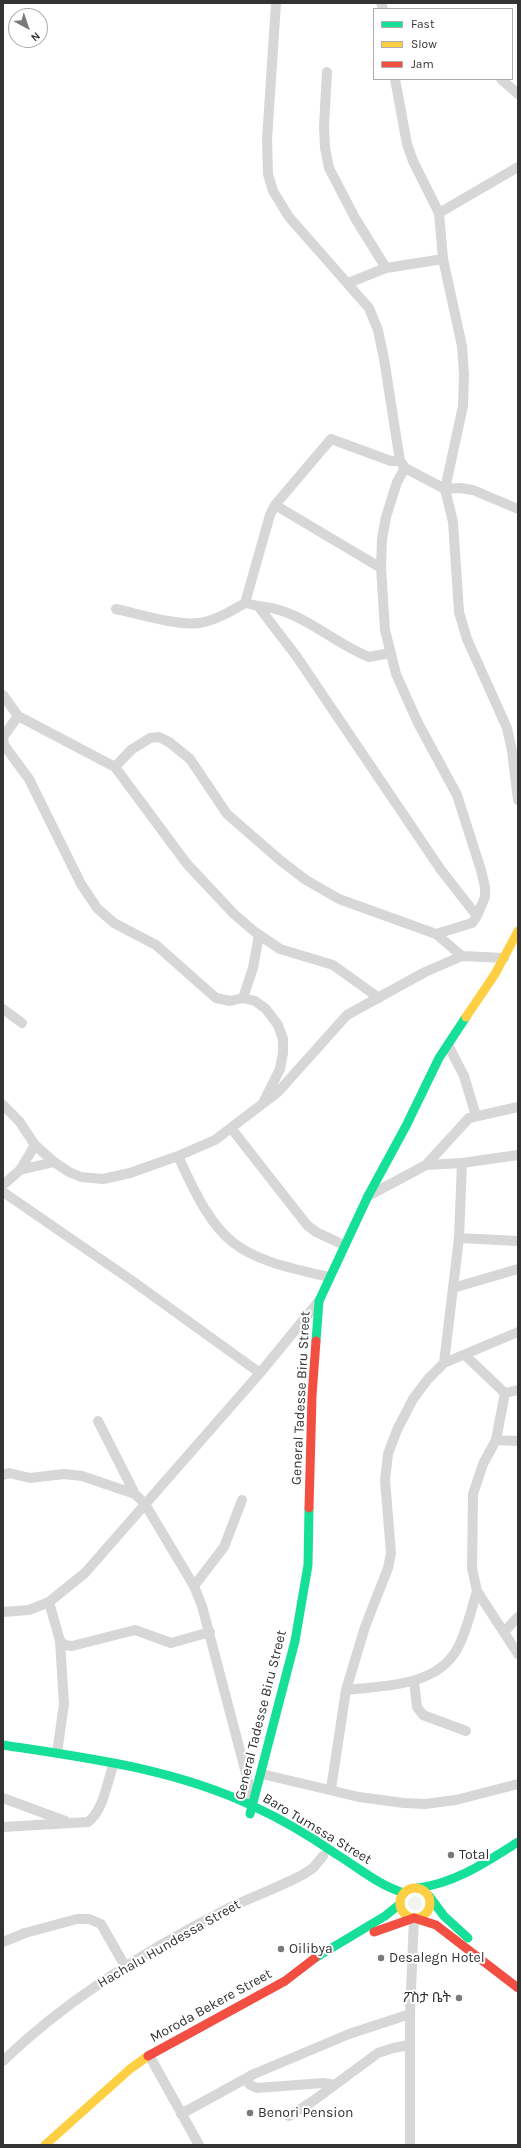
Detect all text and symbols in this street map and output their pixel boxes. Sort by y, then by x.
north arrow [8,8,48,48]
legend [373,8,513,80]
text: Fast [411,17,434,31]
text: N [28,29,43,44]
text: Slow [411,37,437,51]
text: Jam [411,57,434,71]
street label: General Tadesse Biru Street [288,1311,314,1485]
street label: General Tadesse Biru Street [232,1628,290,1802]
street label: Baro Tumssa Street [259,1790,375,1868]
place label: Total [459,1847,489,1863]
marker: Total [446,1850,456,1860]
street label: Hachalu Hundessa Street [95,1896,243,1992]
place label: Oilibya [289,1941,333,1957]
marker: Oilibya [276,1944,286,1954]
place label: Desalegn Hotel [389,1950,485,1966]
marker: Desalegn Hotel [376,1953,386,1963]
street label: Moroda Bekere Street [147,1966,275,2046]
place label: ፖስታ ቤት [403,1990,451,2006]
marker: ፖስታ ቤት [454,1993,464,2003]
place label: Benori Pension [258,2105,354,2121]
marker: Benori Pension [245,2108,255,2118]

